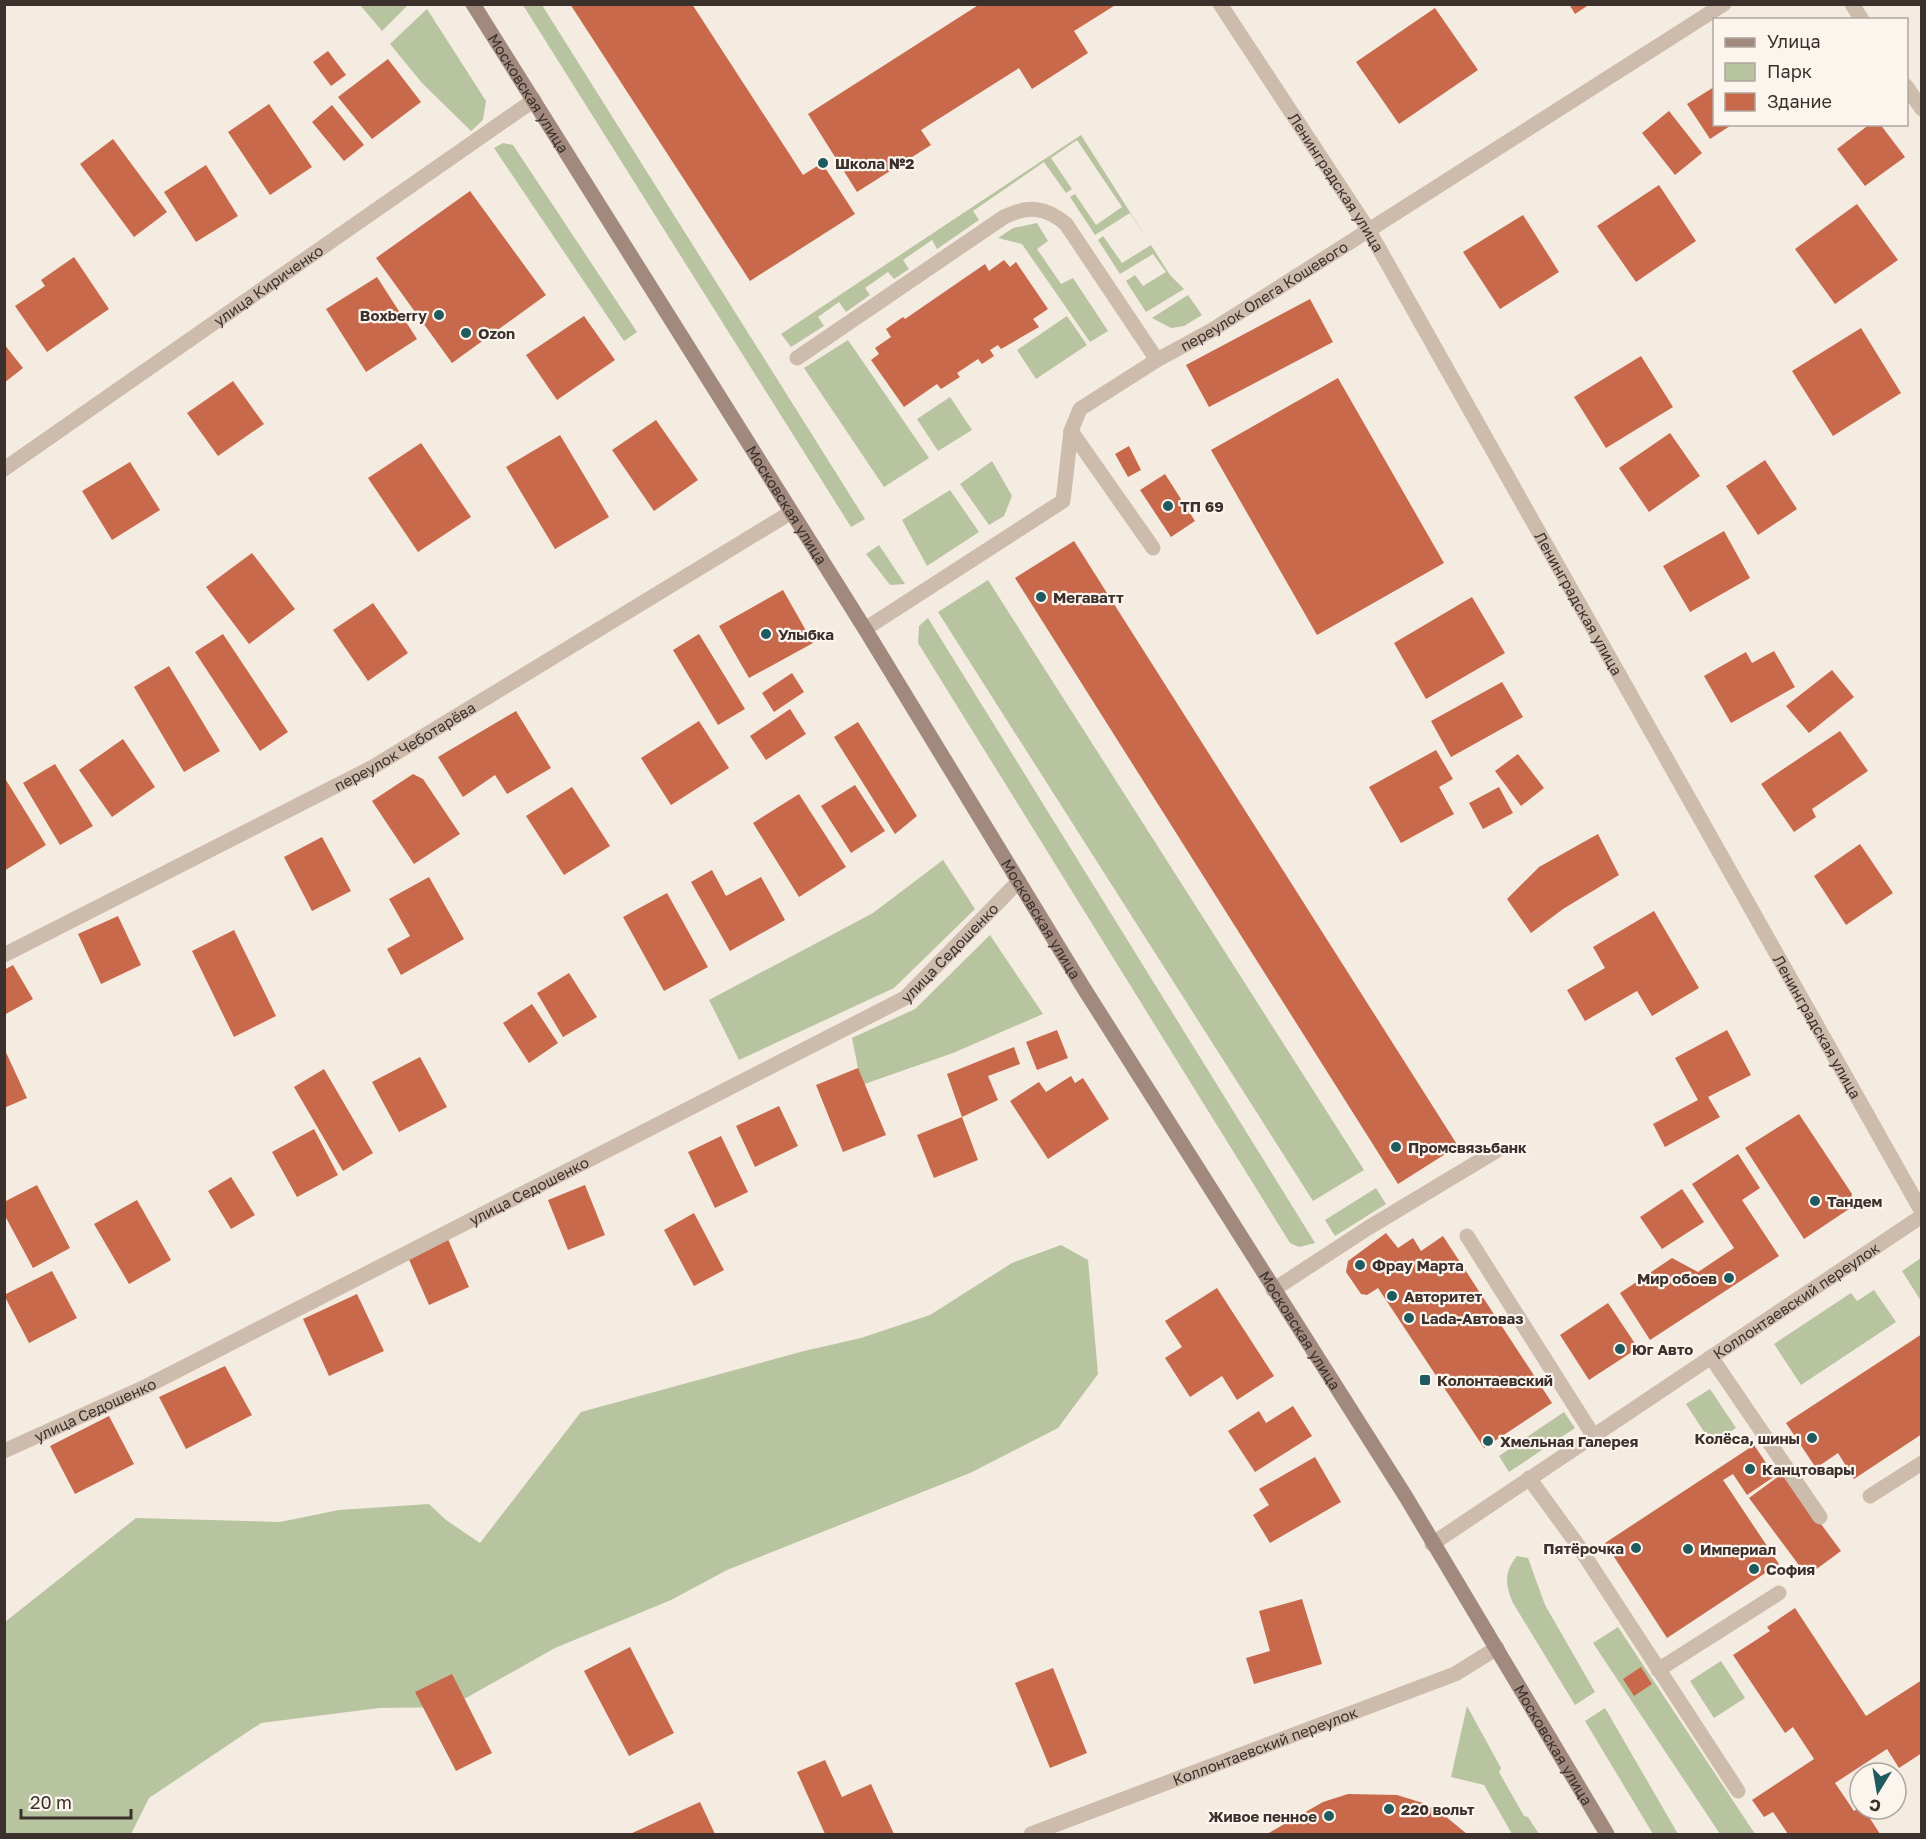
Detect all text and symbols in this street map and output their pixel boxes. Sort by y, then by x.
legend [1713,18,1908,126]
street label: Московская улица [485,30,573,156]
text: Улица [1767,30,1821,52]
text: Парк [1767,60,1812,82]
text: Здание [1767,90,1832,112]
street label: Ленинградская улица [1285,109,1388,255]
place label: Школа №2 [835,154,914,172]
marker: Школа №2 [816,156,830,170]
street label: переулок Олега Кошевого [1177,237,1351,355]
street label: улица Кириченко [210,241,326,329]
place label: Boxberry [360,306,427,324]
marker: Boxberry [432,308,446,322]
place label: Ozon [478,324,515,342]
marker: Ozon [459,326,473,340]
street label: Московская улица [743,442,831,568]
place label: ТП 69 [1180,497,1224,515]
marker: ТП 69 [1161,499,1175,513]
street label: Ленинградская улица [1531,528,1627,678]
place label: Мегаватт [1053,588,1124,606]
marker: Мегаватт [1034,590,1048,604]
place label: Улыбка [778,625,834,643]
marker: Улыбка [759,627,773,641]
street label: переулок Чеботарёва [331,698,479,794]
street label: Московская улица [998,855,1085,982]
street label: улица Седошенко [897,899,1002,1006]
street label: Ленинградская улица [1770,952,1865,1102]
place label: Промсвязьбанк [1408,1138,1527,1156]
marker: Промсвязьбанк [1389,1140,1403,1154]
street label: улица Седошенко [466,1152,592,1229]
place label: Тандем [1827,1192,1883,1210]
marker: Тандем [1808,1194,1822,1208]
street label: Коллонтаевский переулок [1709,1238,1883,1362]
place label: Фрау Марта [1372,1256,1464,1274]
marker: Фрау Марта [1353,1258,1367,1272]
street label: Московская улица [1256,1267,1345,1393]
place label: Мир обоев [1637,1269,1717,1287]
marker: Мир обоев [1722,1271,1736,1285]
place label: Авторитет [1404,1287,1483,1305]
marker: Авторитет [1385,1289,1399,1303]
place label: Lada-Автоваз [1421,1309,1524,1327]
marker: Lada-Автоваз [1402,1311,1416,1325]
place label: Юг Авто [1632,1340,1693,1358]
marker: Юг Авто [1613,1342,1627,1356]
place label: Колонтаевский [1437,1371,1553,1389]
marker: Колонтаевский [1418,1373,1432,1387]
street label: улица Седошенко [31,1374,159,1445]
place label: Колёса, шины [1694,1429,1800,1447]
marker: Колёса, шины [1805,1431,1819,1445]
place label: Хмельная Галерея [1500,1432,1638,1450]
marker: Хмельная Галерея [1481,1434,1495,1448]
place label: Канцтовары [1762,1460,1855,1478]
marker: Канцтовары [1743,1462,1757,1476]
place label: Пятёрочка [1543,1539,1624,1557]
place label: Империал [1700,1540,1776,1558]
marker: Пятёрочка [1629,1541,1643,1555]
marker: Империал [1681,1542,1695,1556]
place label: София [1766,1560,1815,1578]
marker: София [1747,1562,1761,1576]
street label: Московская улица [1511,1681,1597,1808]
street label: Коллонтаевский переулок [1170,1703,1360,1789]
north arrow [1848,1761,1908,1821]
scale bar [21,1782,130,1820]
text: 20 m [30,1791,72,1813]
text: С [1868,1795,1883,1817]
place label: 220 вольт [1401,1800,1475,1818]
marker: 220 вольт [1382,1802,1396,1816]
place label: Живое пенное [1208,1807,1317,1825]
marker: Живое пенное [1322,1809,1336,1823]

